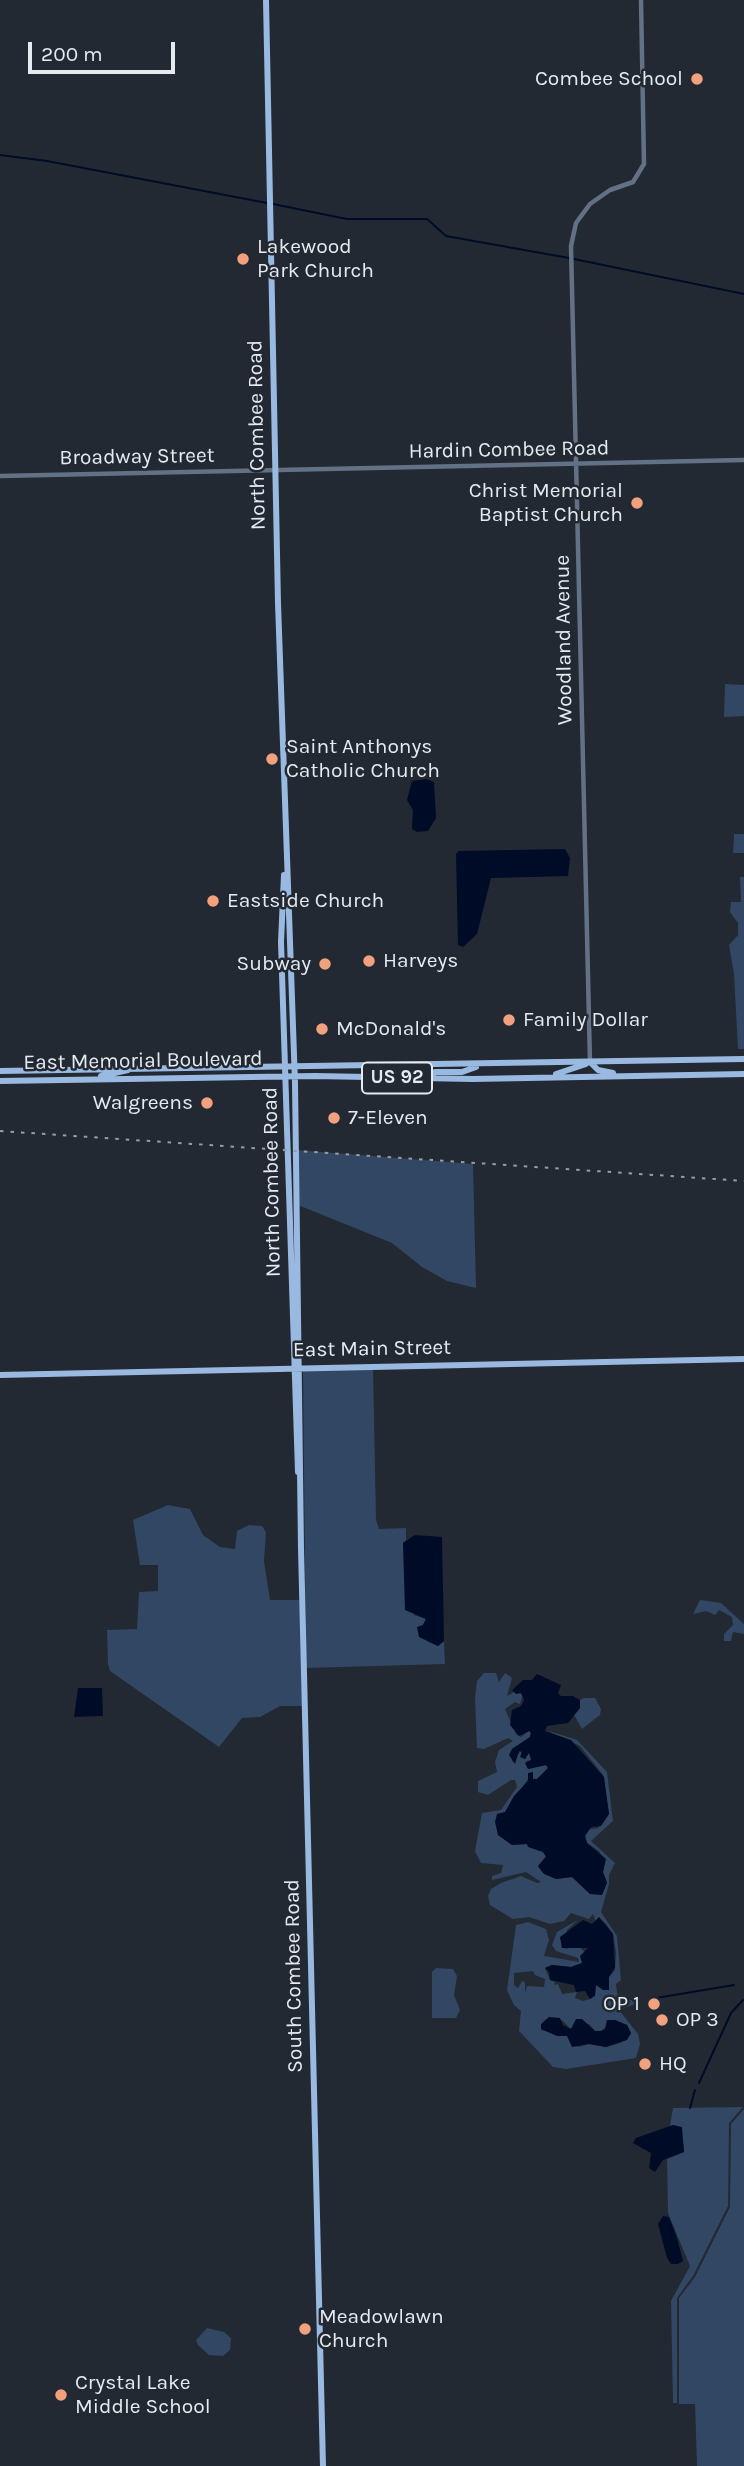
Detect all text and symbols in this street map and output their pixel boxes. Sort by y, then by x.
scale bar [32,28,178,72]
text: 200 m [41,42,103,66]
place label: Combee School [535,66,683,92]
marker: Combee School [689,71,705,87]
place label: Lakewood Park Church [257,234,374,284]
marker: Lakewood Park Church [235,251,251,267]
street label: North Combee Road [243,340,271,530]
street label: Hardin Combee Road [408,436,610,464]
street label: Broadway Street [59,443,215,471]
place label: Christ Memorial Baptist Church [469,478,623,528]
marker: Christ Memorial Baptist Church [629,495,645,511]
street label: Woodland Avenue [550,555,578,725]
place label: Saint Anthonys Catholic Church [286,734,440,784]
marker: Saint Anthonys Catholic Church [264,751,280,767]
place label: Eastside Church [227,888,384,914]
marker: Eastside Church [205,893,221,909]
place label: Harveys [383,948,458,974]
place label: Subway [237,951,311,977]
marker: Harveys [361,953,377,969]
marker: Subway [317,956,333,972]
place label: Family Dollar [523,1007,648,1033]
marker: Family Dollar [501,1012,517,1028]
place label: McDonald's [336,1016,446,1042]
marker: McDonald's [314,1021,330,1037]
street label: East Memorial Boulevard [23,1046,263,1076]
road number: US 92 [362,1062,432,1094]
street label: North Combee Road [258,1087,286,1277]
place label: Walgreens [93,1090,193,1116]
marker: Walgreens [199,1095,215,1111]
place label: 7-Eleven [348,1105,428,1131]
marker: 7-Eleven [326,1110,342,1126]
street label: East Main Street [293,1335,451,1363]
street label: South Combee Road [280,1879,308,2073]
place label: OP 1 [603,1991,640,2017]
marker: OP 1 [646,1996,662,2012]
place label: OP 3 [676,2007,719,2033]
marker: OP 3 [654,2012,670,2028]
place label: HQ [659,2051,687,2077]
marker: HQ [637,2056,653,2072]
place label: Meadowlawn Church [319,2304,444,2354]
marker: Meadowlawn Church [297,2321,313,2337]
place label: Crystal Lake Middle School [75,2370,211,2420]
marker: Crystal Lake Middle School [53,2387,69,2403]

